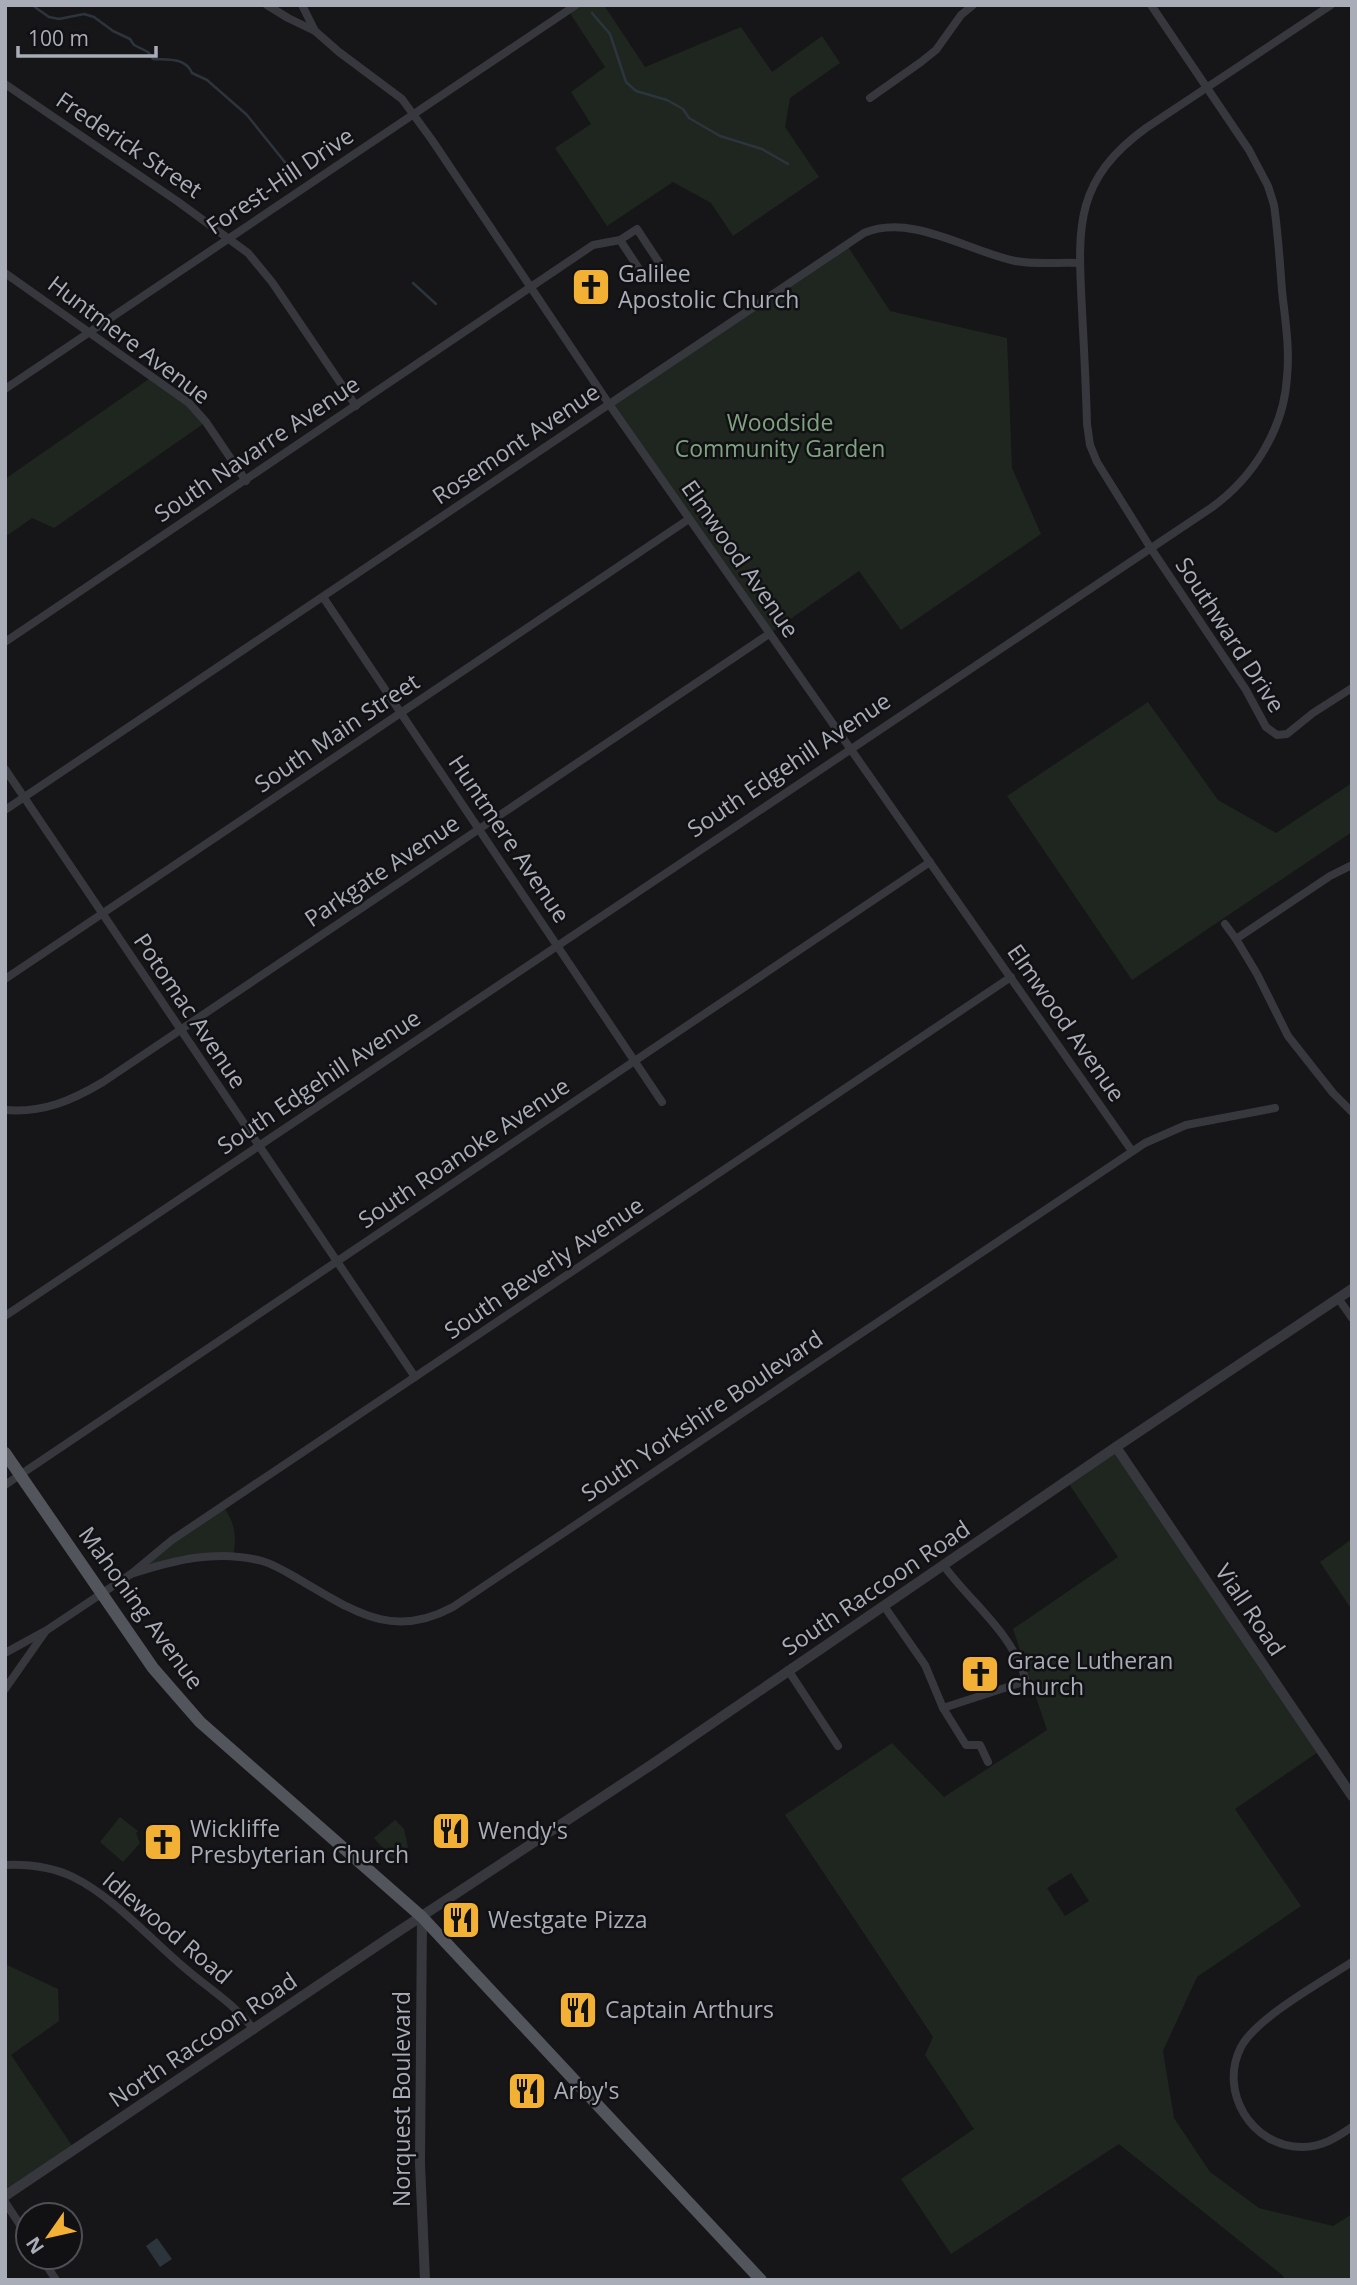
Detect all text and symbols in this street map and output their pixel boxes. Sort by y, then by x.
scale bar [18,14,156,58]
text: 100 m [28,24,89,52]
street label: Frederick Street [50,83,209,205]
street label: Forest-Hill Drive [200,119,359,241]
place label: Galilee Apostolic Church [618,257,799,315]
church icon: Galilee Apostolic Church [570,266,612,308]
street label: Huntmere Avenue [42,267,217,411]
street label: South Navarre Avenue [148,368,365,529]
street label: Rosemont Avenue [426,375,605,511]
park label: Woodside Community Garden [675,406,885,464]
street label: Elmwood Avenue [675,473,807,644]
street label: Southward Drive [1169,551,1293,718]
street label: South Main Street [248,665,425,799]
street label: South Edgehill Avenue [681,684,896,844]
street label: Huntmere Avenue [442,748,578,929]
street label: Parkgate Avenue [298,806,465,934]
street label: Potomac Avenue [127,927,255,1094]
street label: Elmwood Avenue [1001,937,1133,1108]
street label: South Edgehill Avenue [211,1001,426,1161]
street label: South Roanoke Avenue [351,1069,575,1235]
street label: South Beverly Avenue [438,1189,649,1346]
street label: South Yorkshire Boulevard [574,1322,829,1508]
street label: South Raccoon Road [775,1512,976,1662]
street label: Mahoning Avenue [72,1520,212,1695]
street label: Viall Road [1208,1557,1293,1662]
place label: Grace Lutheran Church [1007,1644,1173,1702]
church icon: Grace Lutheran Church [959,1653,1001,1695]
restaurant icon: Wendy's [430,1810,472,1852]
place label: Wickliffe Presbyterian Church [190,1812,409,1870]
place label: Wendy's [478,1814,568,1846]
church icon: Wickliffe Presbyterian Church [142,1821,184,1863]
street label: Idlewood Road [96,1864,239,1991]
restaurant icon: Westgate Pizza [440,1899,482,1941]
place label: Westgate Pizza [488,1903,648,1935]
street label: North Raccoon Road [102,1964,303,2114]
restaurant icon: Captain Arthurs [557,1989,599,2031]
street label: Norquest Boulevard [385,1991,417,2207]
place label: Captain Arthurs [605,1993,774,2025]
restaurant icon: Arby's [506,2070,548,2112]
place label: Arby's [554,2074,620,2106]
north arrow [14,2201,84,2271]
text: N [20,2232,50,2259]

